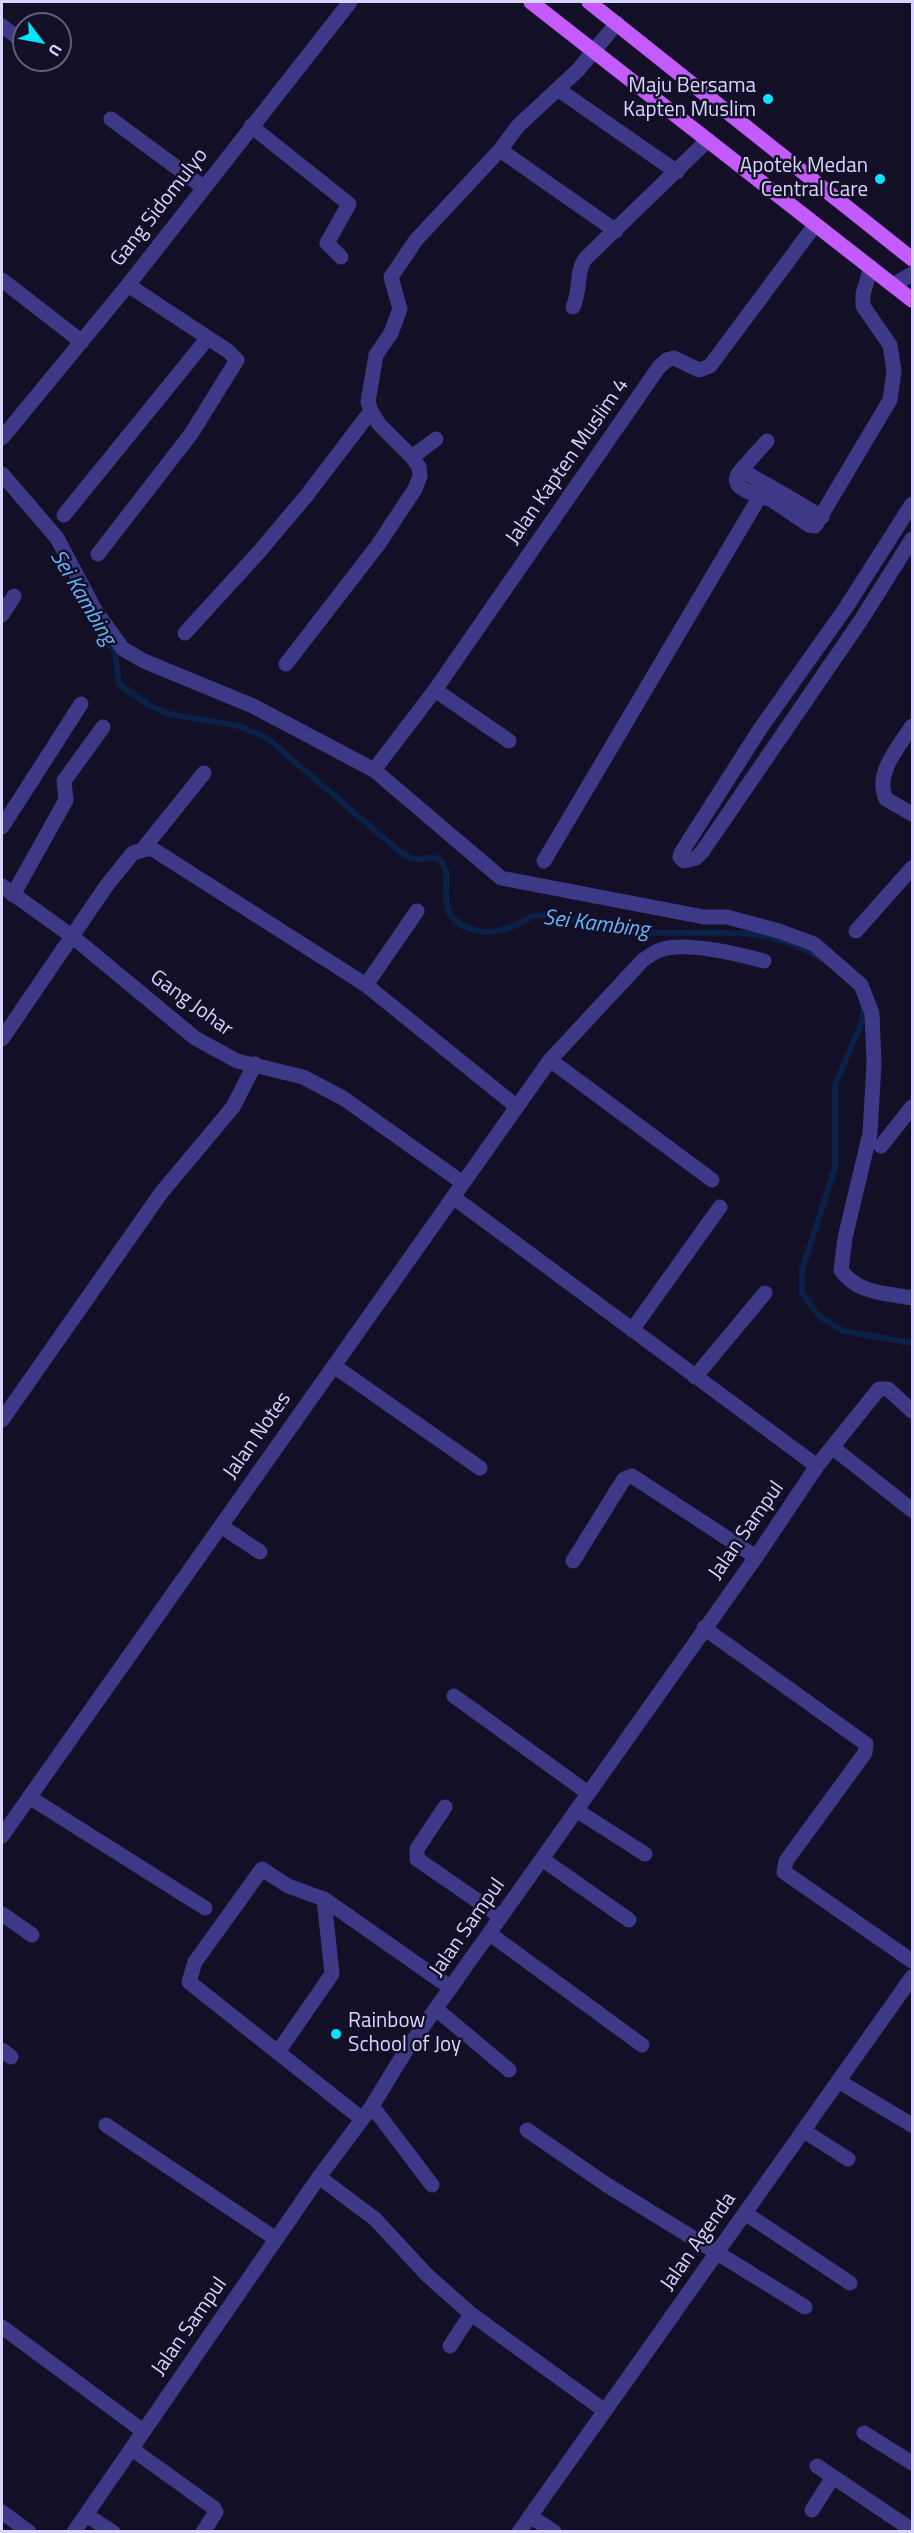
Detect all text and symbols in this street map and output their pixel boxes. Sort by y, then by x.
north arrow [12,12,72,72]
text: U [43,40,69,61]
place label: Maju Bersama Kapten Muslim [623,74,756,124]
marker: Maju Bersama Kapten Muslim [761,92,775,106]
street label: Gang Sidomulyo [106,144,214,272]
place label: Apotek Medan Central Care [740,154,868,204]
marker: Apotek Medan Central Care [873,172,887,186]
street label: Jalan Kapten Muslim 4 [501,374,635,550]
water label: Sei Kambing [43,546,121,650]
water label: Sei Kambing [542,905,650,945]
street label: Gang Johar [145,966,237,1042]
street label: Jalan Notes [219,1388,297,1484]
street label: Jalan Sampul [704,1477,790,1585]
street label: Jalan Sampul [425,1874,511,1982]
place label: Rainbow School of Joy [348,2009,461,2059]
marker: Rainbow School of Joy [329,2027,343,2041]
street label: Jalan Agenda [656,2188,742,2296]
street label: Jalan Sampul [147,2273,233,2381]

